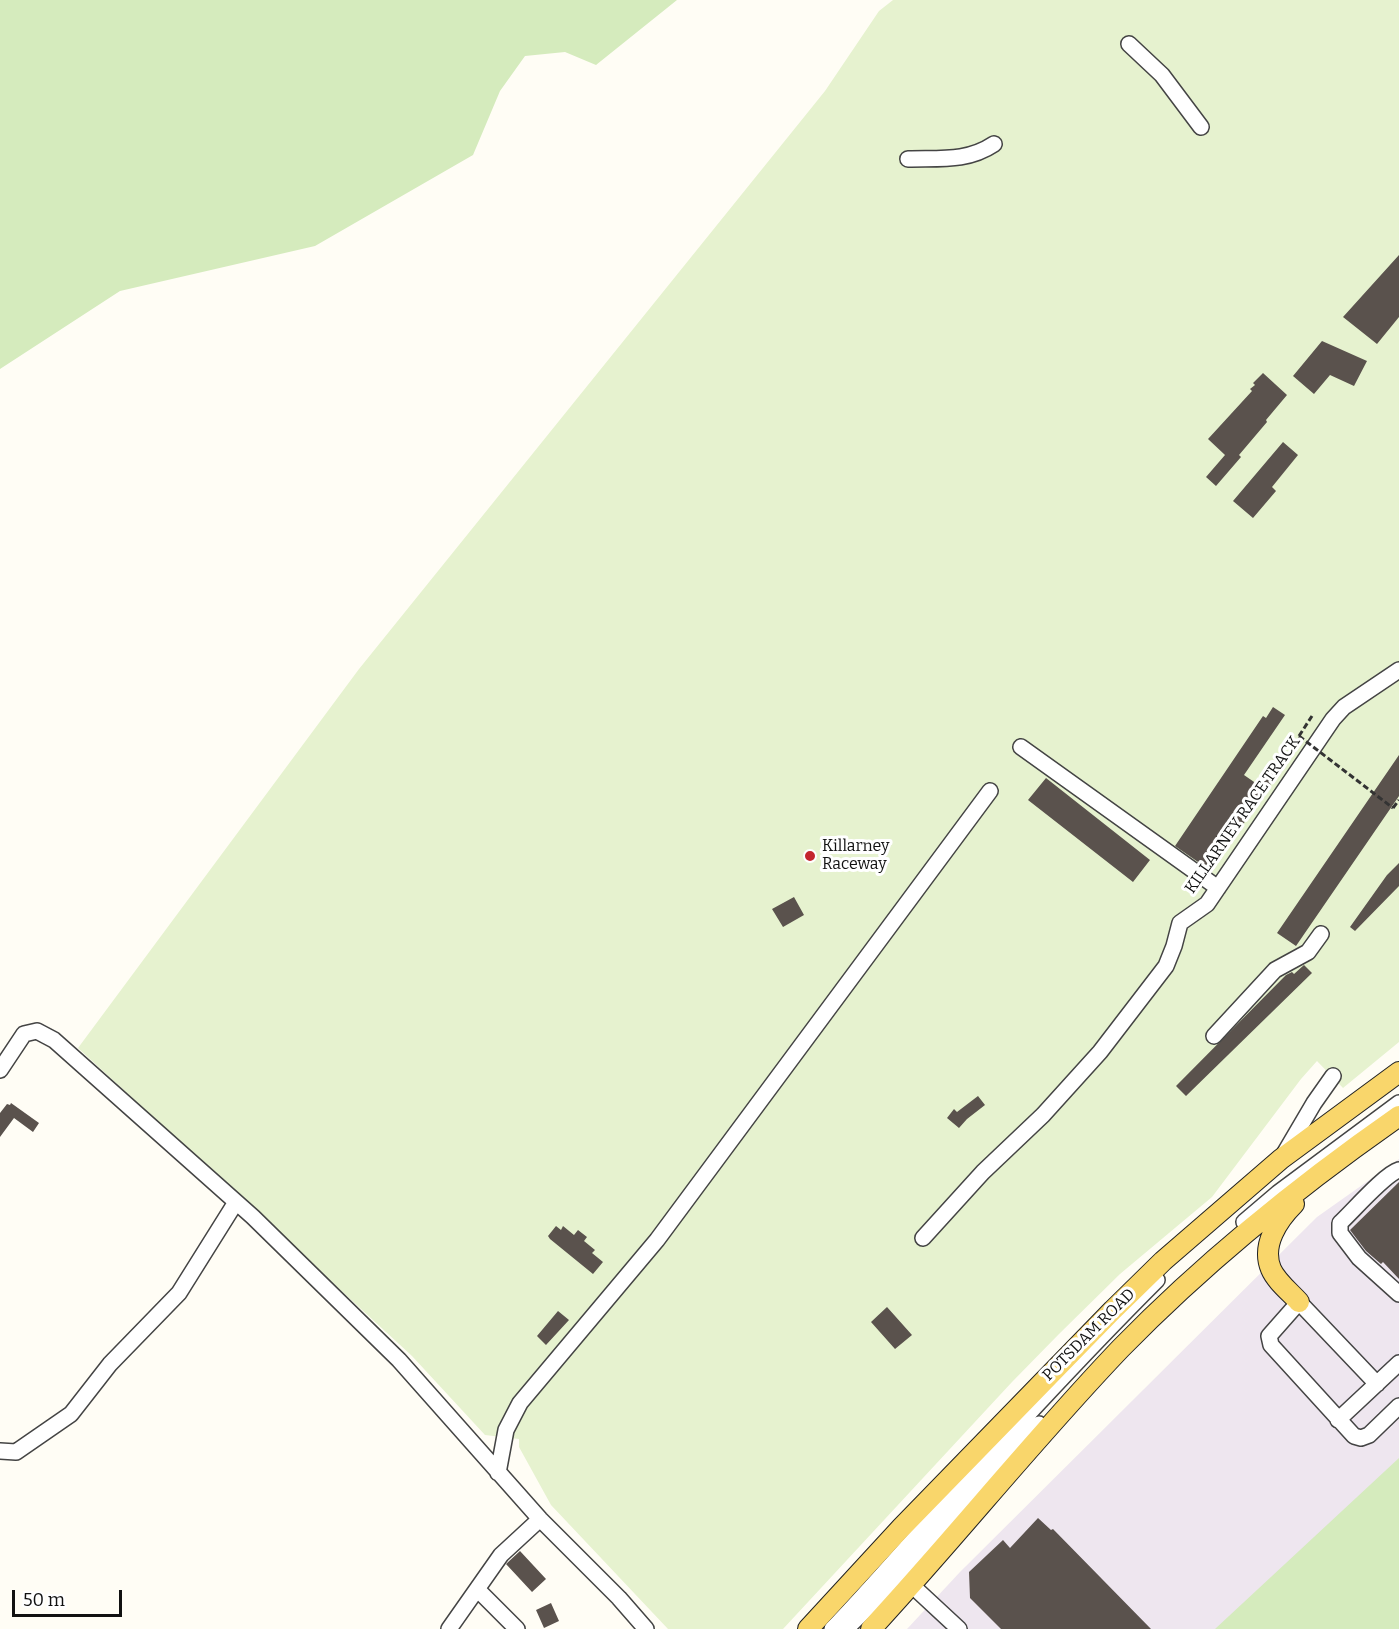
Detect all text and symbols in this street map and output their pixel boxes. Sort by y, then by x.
street label: KILLARNEY RACE TRACK [1181,733,1305,897]
place label: Killarney Raceway [822,837,889,875]
marker: Killarney Raceway [803,849,817,863]
street label: POTSDAM ROAD [1039,1285,1139,1385]
scale bar [15,1578,124,1616]
text: 50 m [23,1589,65,1611]

